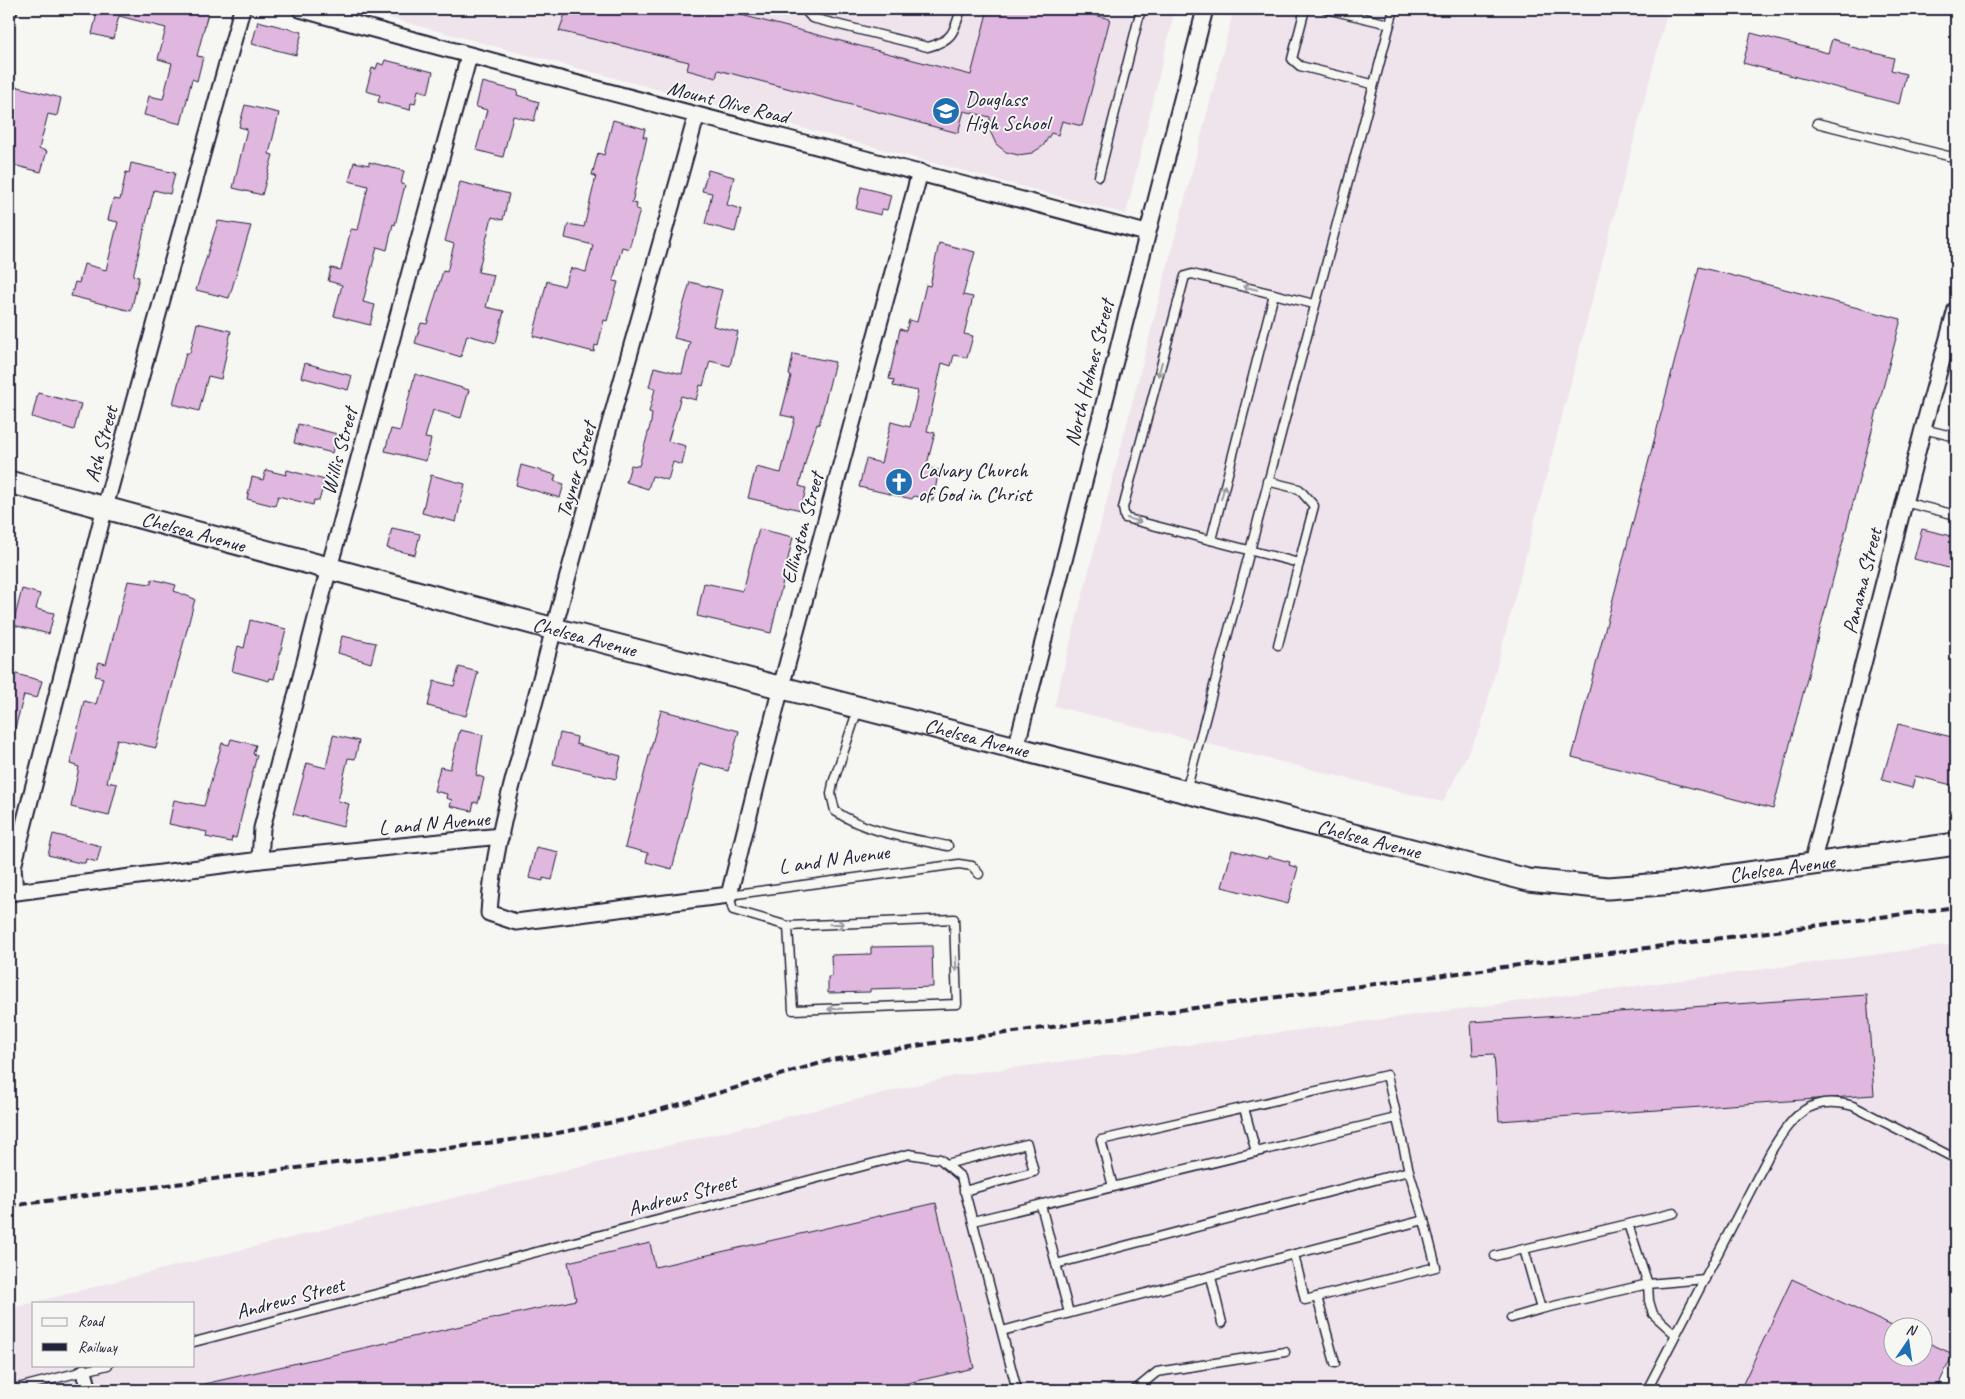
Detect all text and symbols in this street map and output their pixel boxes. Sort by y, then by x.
street label: Mount Olive Road [665,74,795,131]
place label: Douglass High School [965,86,1053,136]
school or university icon: Douglass High School [931,96,961,126]
one-way arrow [1242,283,1258,292]
street label: North Holmes Street [1058,294,1120,449]
one-way arrow [1155,360,1165,376]
street label: Ash Street [78,401,124,485]
street label: Willis Street [315,402,364,497]
street label: Tayner Street [550,416,603,521]
place label: Calvary Church of God in Christ [918,457,1033,507]
street label: Ellington Street [775,467,830,586]
church icon: Calvary Church of God in Christ [884,467,914,497]
one-way arrow [1219,485,1228,501]
street label: Chelsea Avenue [139,505,249,558]
one-way arrow [1125,516,1141,525]
street label: Panama Street [1836,524,1888,636]
street label: Chelsea Avenue [530,611,640,663]
street label: Chelsea Avenue [922,712,1032,764]
street label: L and N Avenue [377,805,492,841]
street label: Chelsea Avenue [1314,813,1425,865]
street label: L and N Avenue [777,838,892,880]
street label: Chelsea Avenue [1728,848,1838,888]
one-way arrow [829,919,845,928]
one-way arrow [951,956,961,972]
one-way arrow [827,1004,843,1013]
street label: Andrews Street [625,1168,741,1222]
street label: Andrews Street [233,1271,349,1325]
legend [32,1302,195,1366]
text: Road [78,1312,105,1331]
north arrow [1882,1316,1932,1366]
text: N [1905,1321,1919,1340]
text: Railway [78,1338,119,1357]

